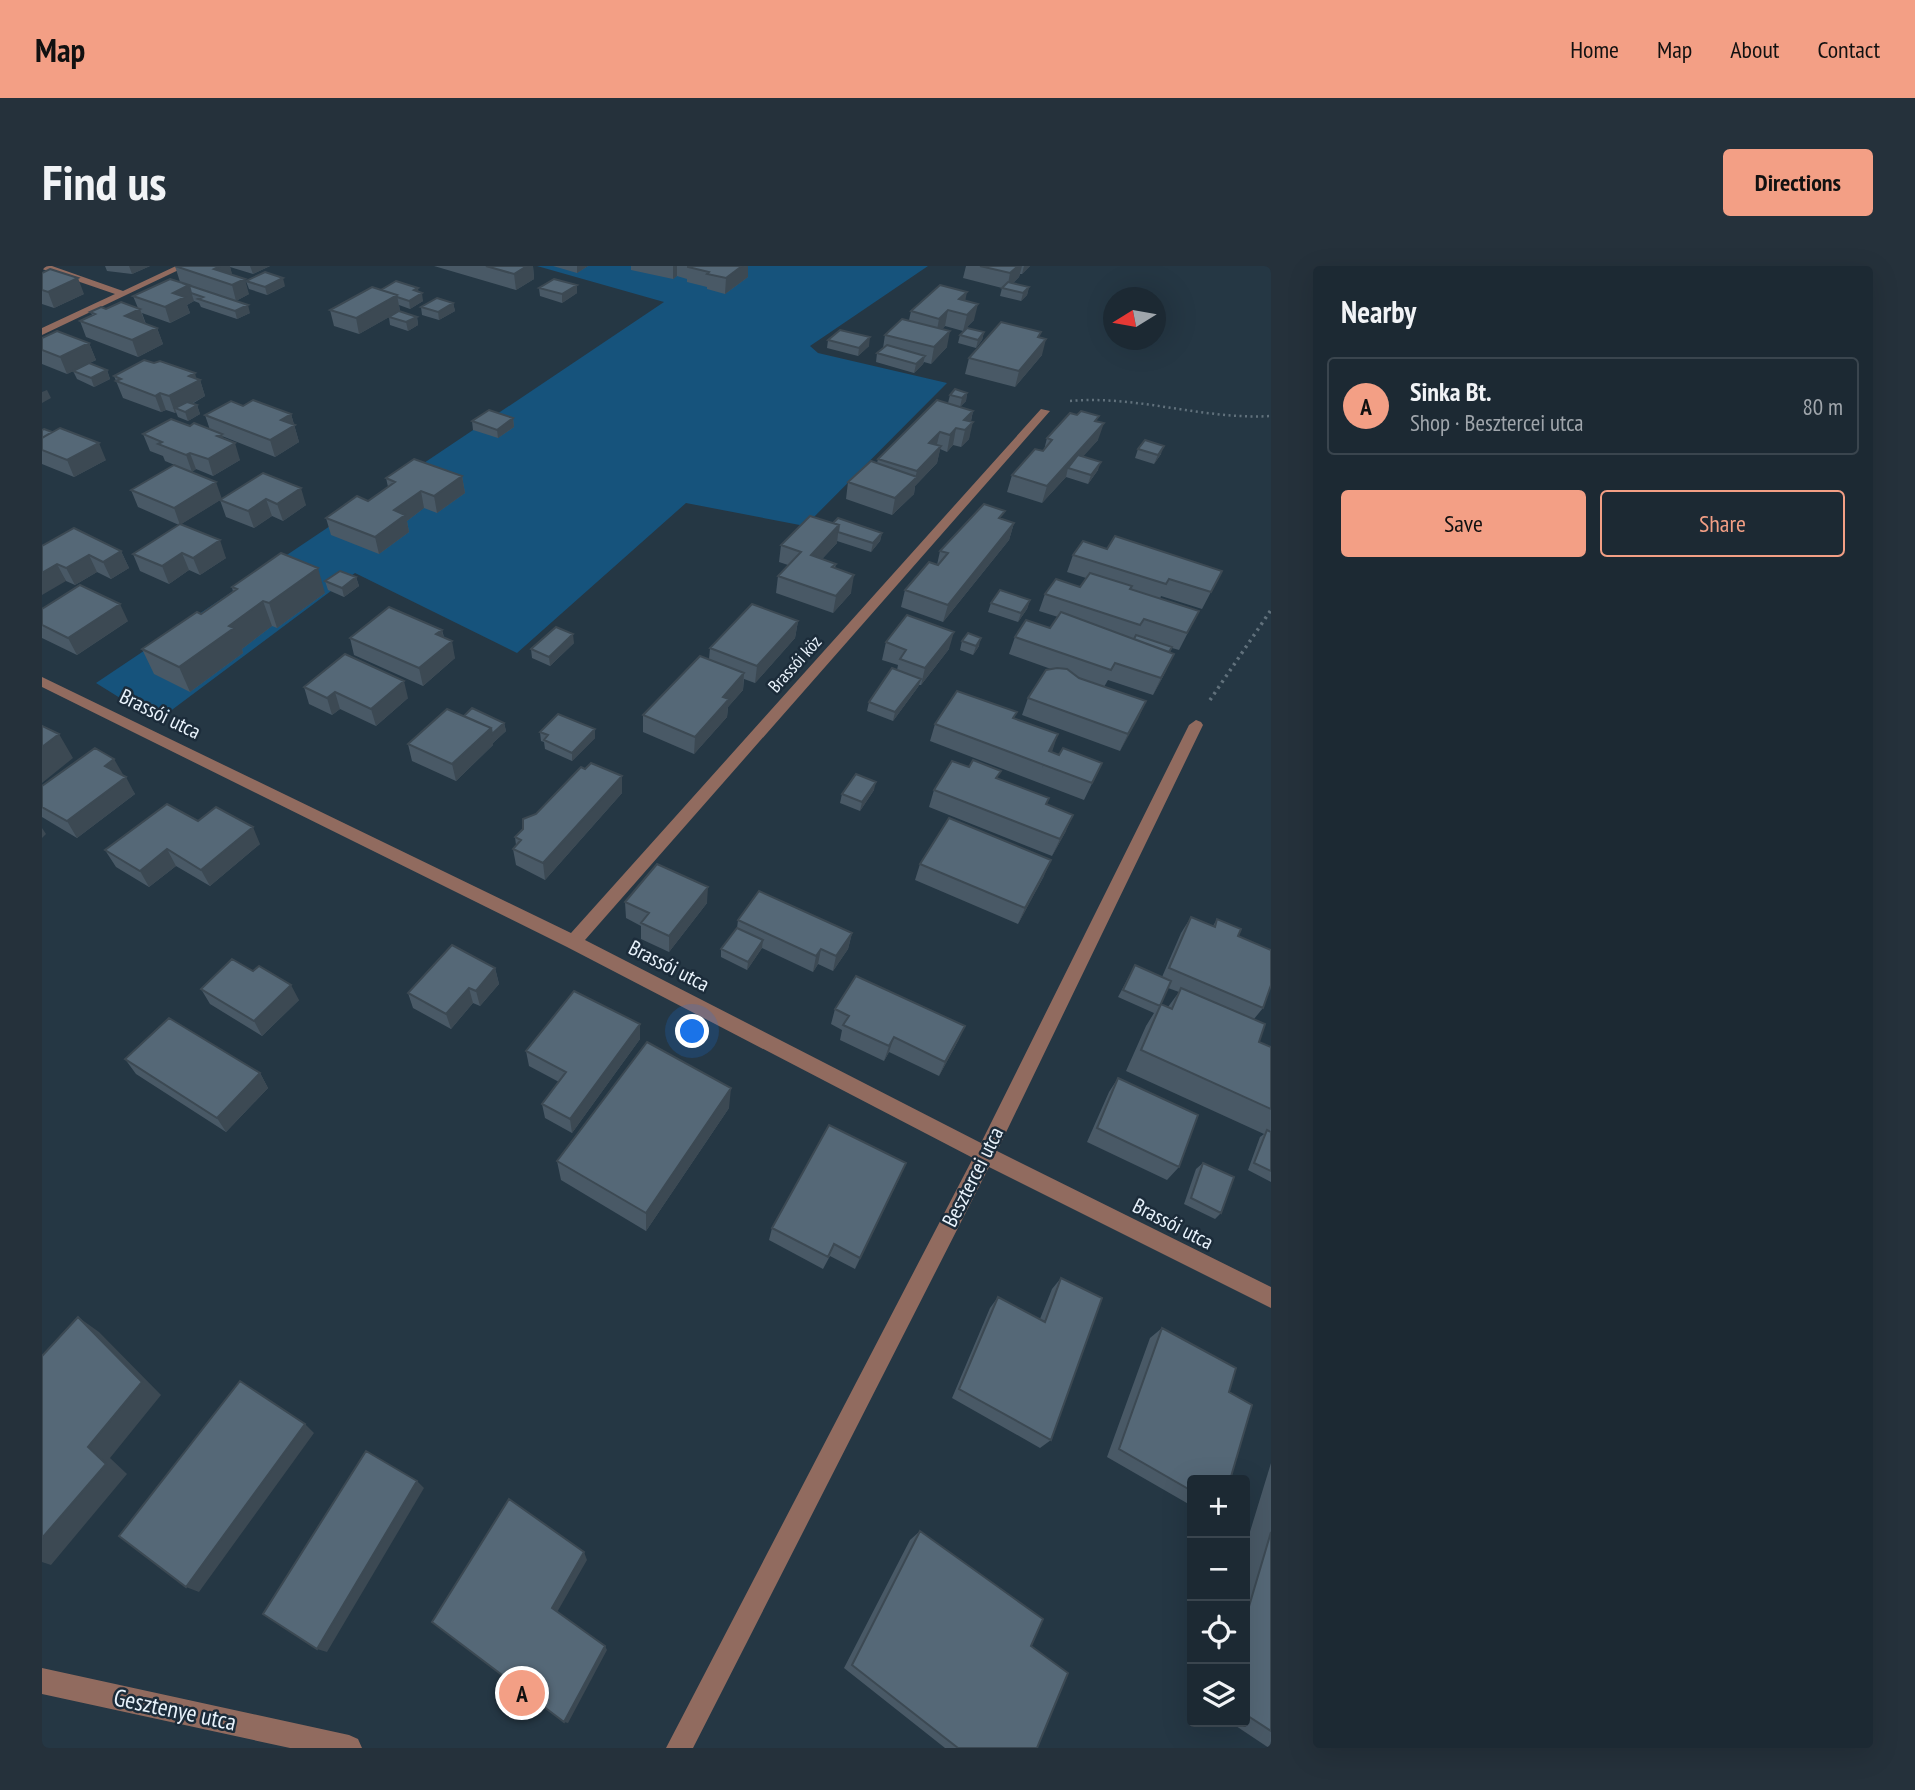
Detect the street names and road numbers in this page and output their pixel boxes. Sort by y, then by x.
street label: Brassói köz [763,630,826,697]
street label: Brassói utca [115,682,205,745]
street label: Brassói utca [624,934,714,997]
street label: Besztercei utca [936,1122,1009,1231]
street label: Brassói utca [1128,1192,1218,1255]
street label: Gesztenye utca [111,1681,239,1738]

